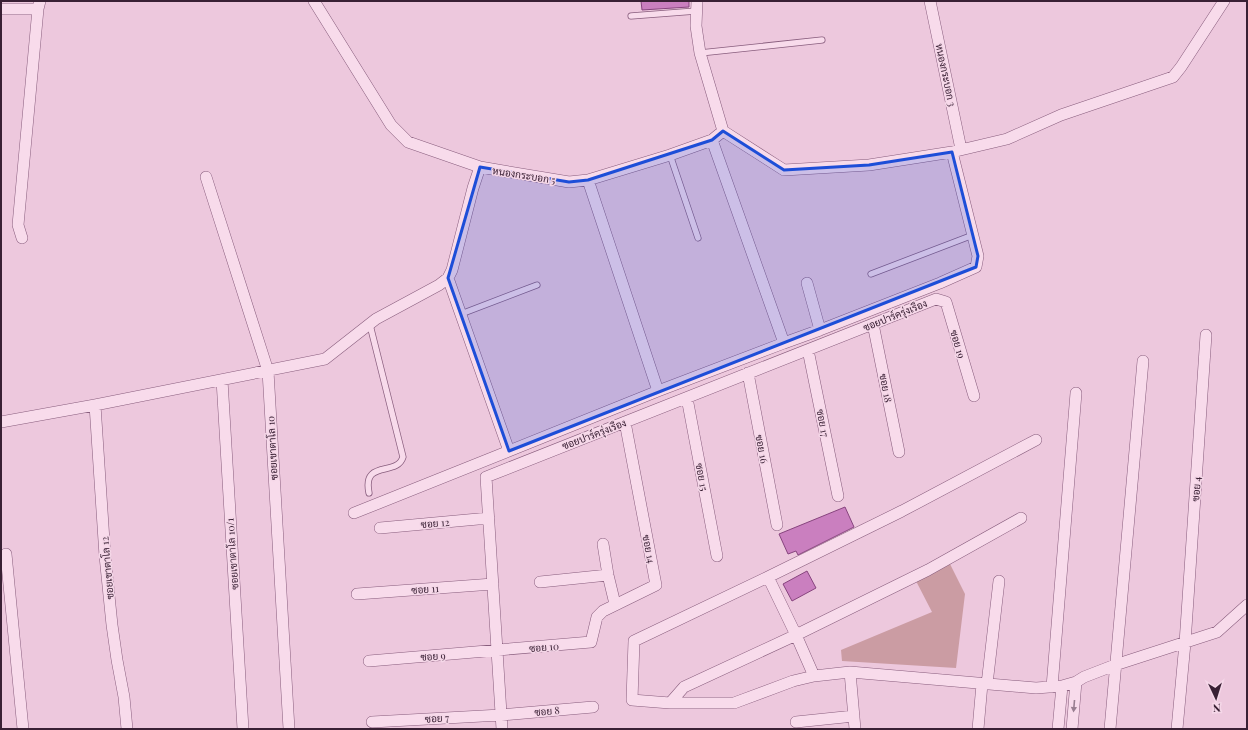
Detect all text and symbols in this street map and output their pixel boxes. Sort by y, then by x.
street label: หนองกระบอก 3 [932,42,960,108]
street label: หนองกระบอก 5 [491,163,557,187]
street label: ซอยปาร์ครุ่งเรือง [861,296,929,335]
street label: ซอย 19 [947,328,969,360]
street label: ซอย 18 [876,372,896,404]
street label: ซอย 17 [813,408,833,438]
street label: ซอยปาร์ครุ่งเรือง [560,415,628,454]
street label: ซอยเขาตาโล 10 [263,416,281,480]
street label: ซอย 16 [752,433,772,465]
street label: ซอย 15 [692,462,712,492]
street label: ซอย 4 [1188,476,1204,502]
street label: ซอย 12 [420,515,450,531]
street label: ซอยเขาตาโล 10/1 [222,517,241,590]
street label: ซอย 14 [639,533,659,565]
street label: ซอยเขาตาโล 12 [97,536,117,600]
street label: ซอย 11 [411,581,440,597]
street label: ซอย 10 [528,639,560,655]
street label: ซอย 9 [420,648,446,664]
north arrow [1196,678,1236,718]
one-way arrow [1070,700,1077,712]
text: N [1212,701,1221,716]
street label: ซอย 8 [534,703,560,719]
street label: ซอย 7 [424,710,450,726]

